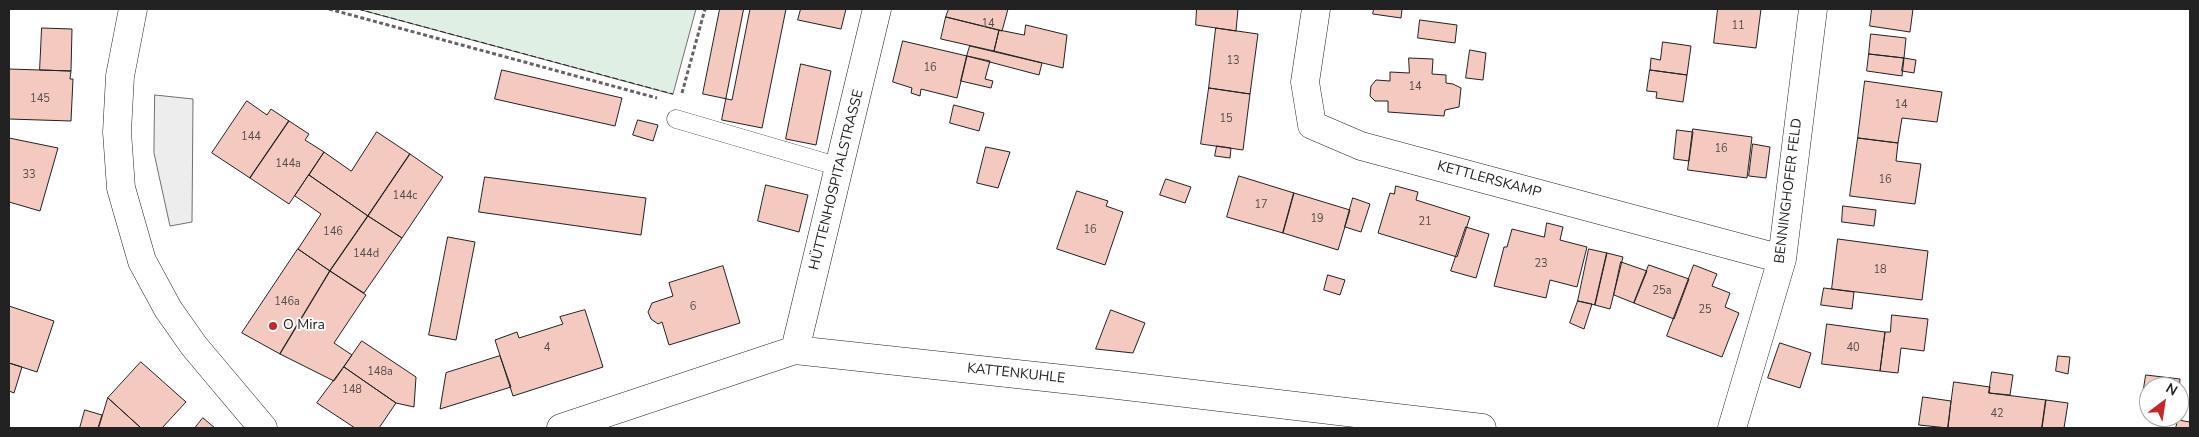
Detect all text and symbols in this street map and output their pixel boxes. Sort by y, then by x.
house number: 14 [981,17,995,31]
house number: 11 [1731,19,1745,33]
house number: 13 [1226,54,1240,68]
house number: 16 [923,61,937,75]
house number: 14 [1408,80,1422,94]
street label: HÜTTENHOSPITALSTRASSE [806,88,868,272]
house number: 145 [30,92,50,106]
house number: 14 [1894,98,1908,112]
house number: 15 [1219,112,1233,126]
street label: BENNINGHOFER FELD [1772,117,1806,265]
house number: 144 [241,130,261,144]
house number: 16 [1714,142,1728,156]
house number: 144a [275,157,301,171]
street label: KETTLERSKAMP [1435,158,1543,202]
house number: 33 [22,168,36,182]
house number: 16 [1878,173,1892,187]
house number: 144c [393,189,417,203]
house number: 17 [1254,198,1268,212]
house number: 19 [1310,212,1324,226]
house number: 21 [1418,215,1432,229]
house number: 16 [1083,223,1097,237]
house number: 146 [323,225,343,239]
house number: 144d [353,247,379,261]
house number: 23 [1534,257,1548,271]
house number: 18 [1873,263,1887,277]
house number: 25a [1652,284,1672,298]
house number: 146a [274,295,300,309]
house number: 6 [690,300,696,314]
house number: 25 [1698,303,1712,317]
place label: O Mira [283,318,325,334]
marker: O Mira [267,320,279,332]
house number: 4 [544,341,550,355]
house number: 40 [1846,341,1860,355]
street label: KATTENKUHLE [966,361,1066,387]
house number: 148a [367,365,393,379]
north arrow [2139,377,2189,427]
text: N [2162,379,2181,400]
house number: 148 [342,383,362,397]
house number: 42 [1990,407,2004,421]

